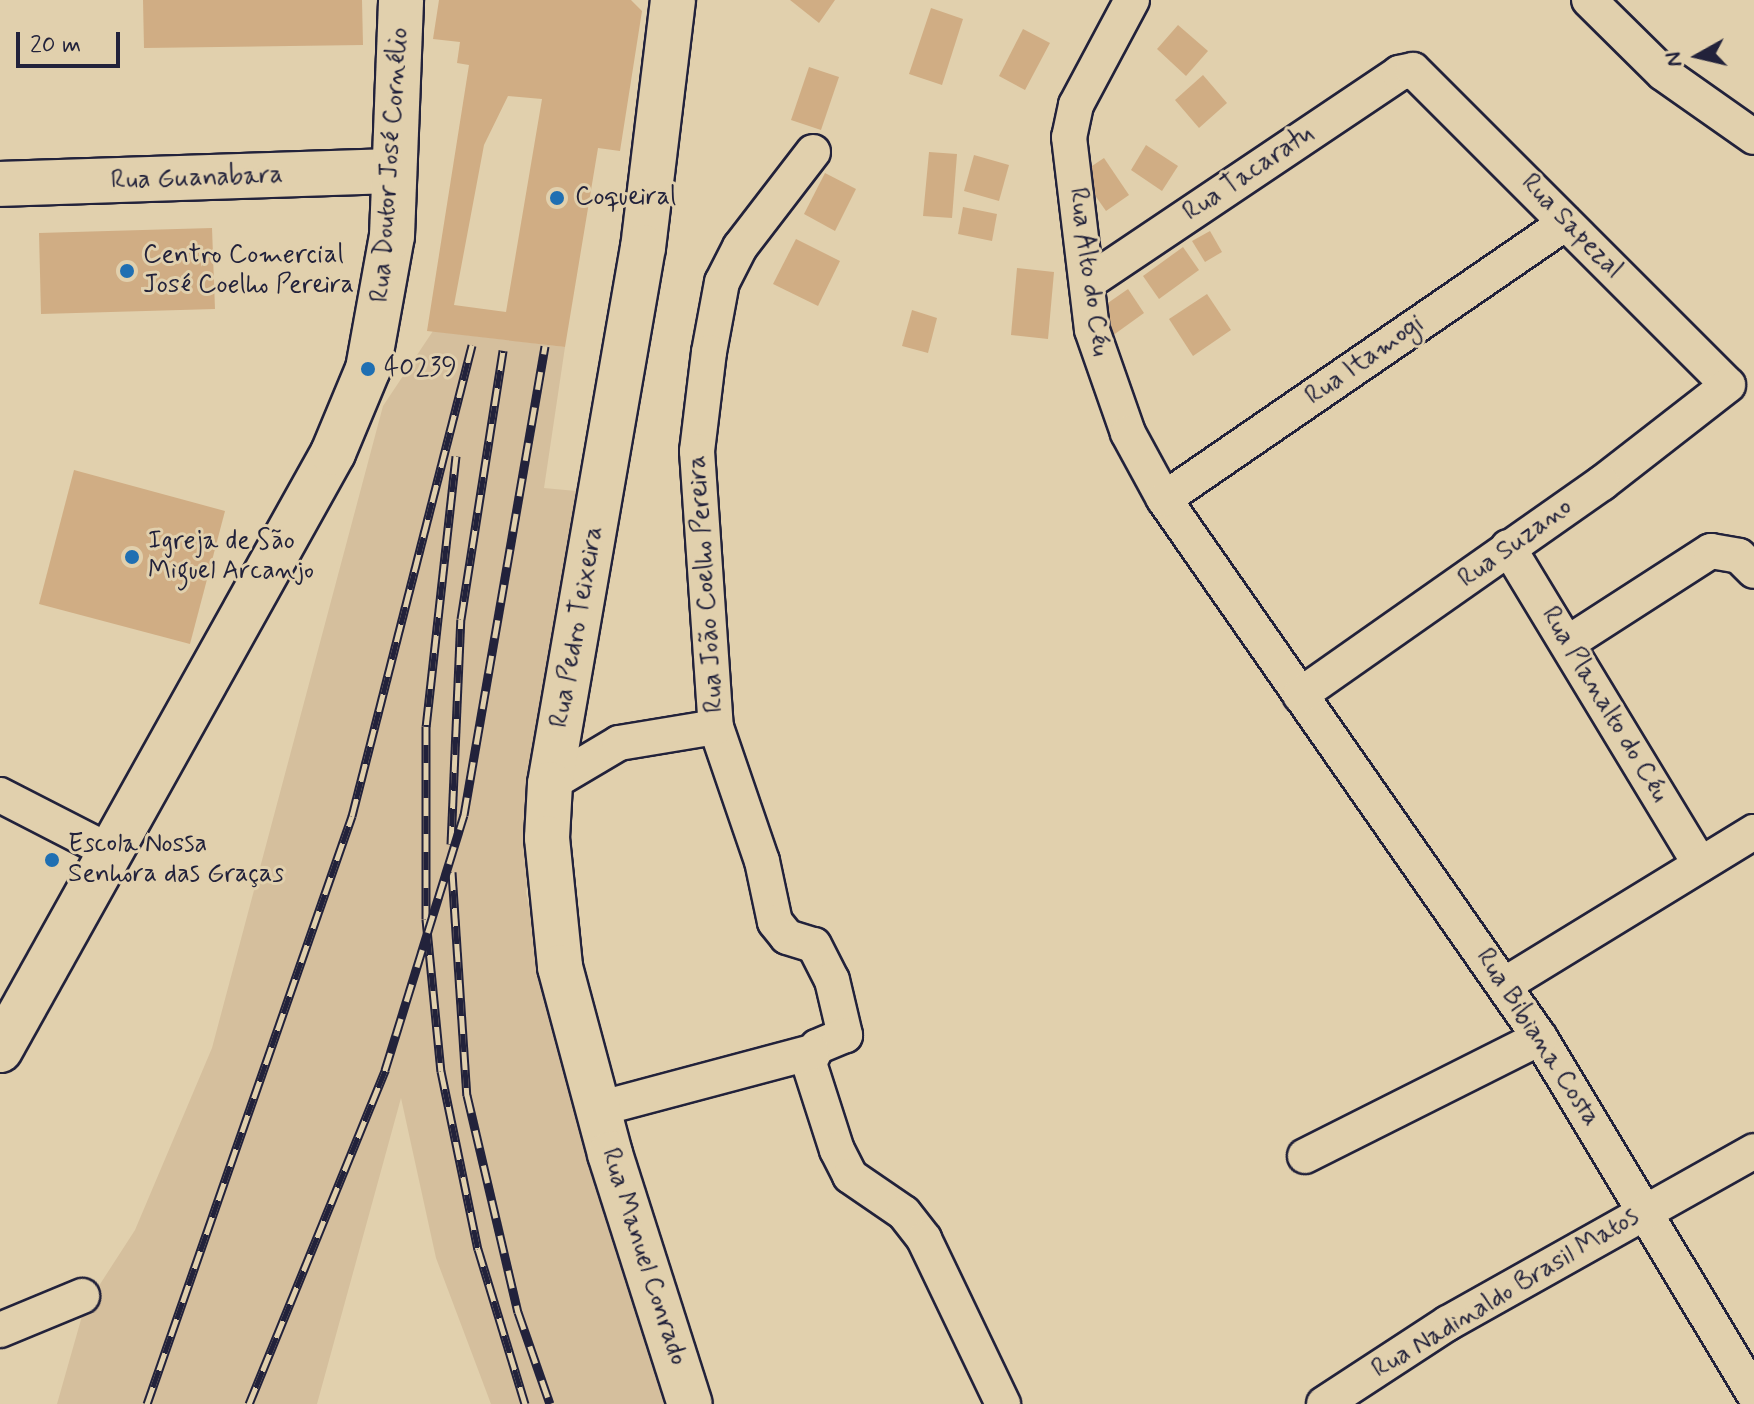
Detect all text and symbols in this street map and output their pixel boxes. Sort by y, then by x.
scale bar [20,16,124,66]
north arrow [1658,16,1738,96]
street label: Rua Doutor José Cornélio [366,27,416,303]
text: 20 m [30,30,81,61]
text: N [1659,50,1689,69]
street label: Rua Tacaratu [1179,120,1319,228]
street label: Rua Guanabara [112,160,282,198]
street label: Rua Sapezal [1514,168,1628,286]
place label: Coqueiral [575,182,676,214]
marker: Coqueiral [546,187,568,209]
street label: Rua Alto do Céu [1061,187,1115,357]
place label: Centro Comercial José Coelho Pereira [143,240,354,302]
marker: Centro Comercial José Coelho Pereira [118,262,136,280]
street label: Rua Itamogi [1299,308,1431,414]
place label: 40239 [384,353,457,385]
marker: 40239 [359,360,377,378]
street label: Rua João Coelho Pereira [682,454,732,714]
street label: Rua Suzano [1455,493,1577,595]
street label: Rua Pedro Teixeira [545,524,611,730]
place label: Igreja de São Miguel Arcanjo [148,526,314,588]
marker: Igreja de São Miguel Arcanjo [123,548,141,566]
street label: Rua Planalto do Céu [1535,604,1673,806]
place label: Escola Nossa Senhora das Graças [68,829,284,890]
marker: Escola Nossa Senhora das Graças [43,851,61,869]
street label: Rua Bibiana Costa [1468,943,1606,1133]
street label: Rua Manuel Conrado [594,1147,692,1367]
street label: Rua Nadinaldo Brasil Matos [1368,1202,1644,1386]

